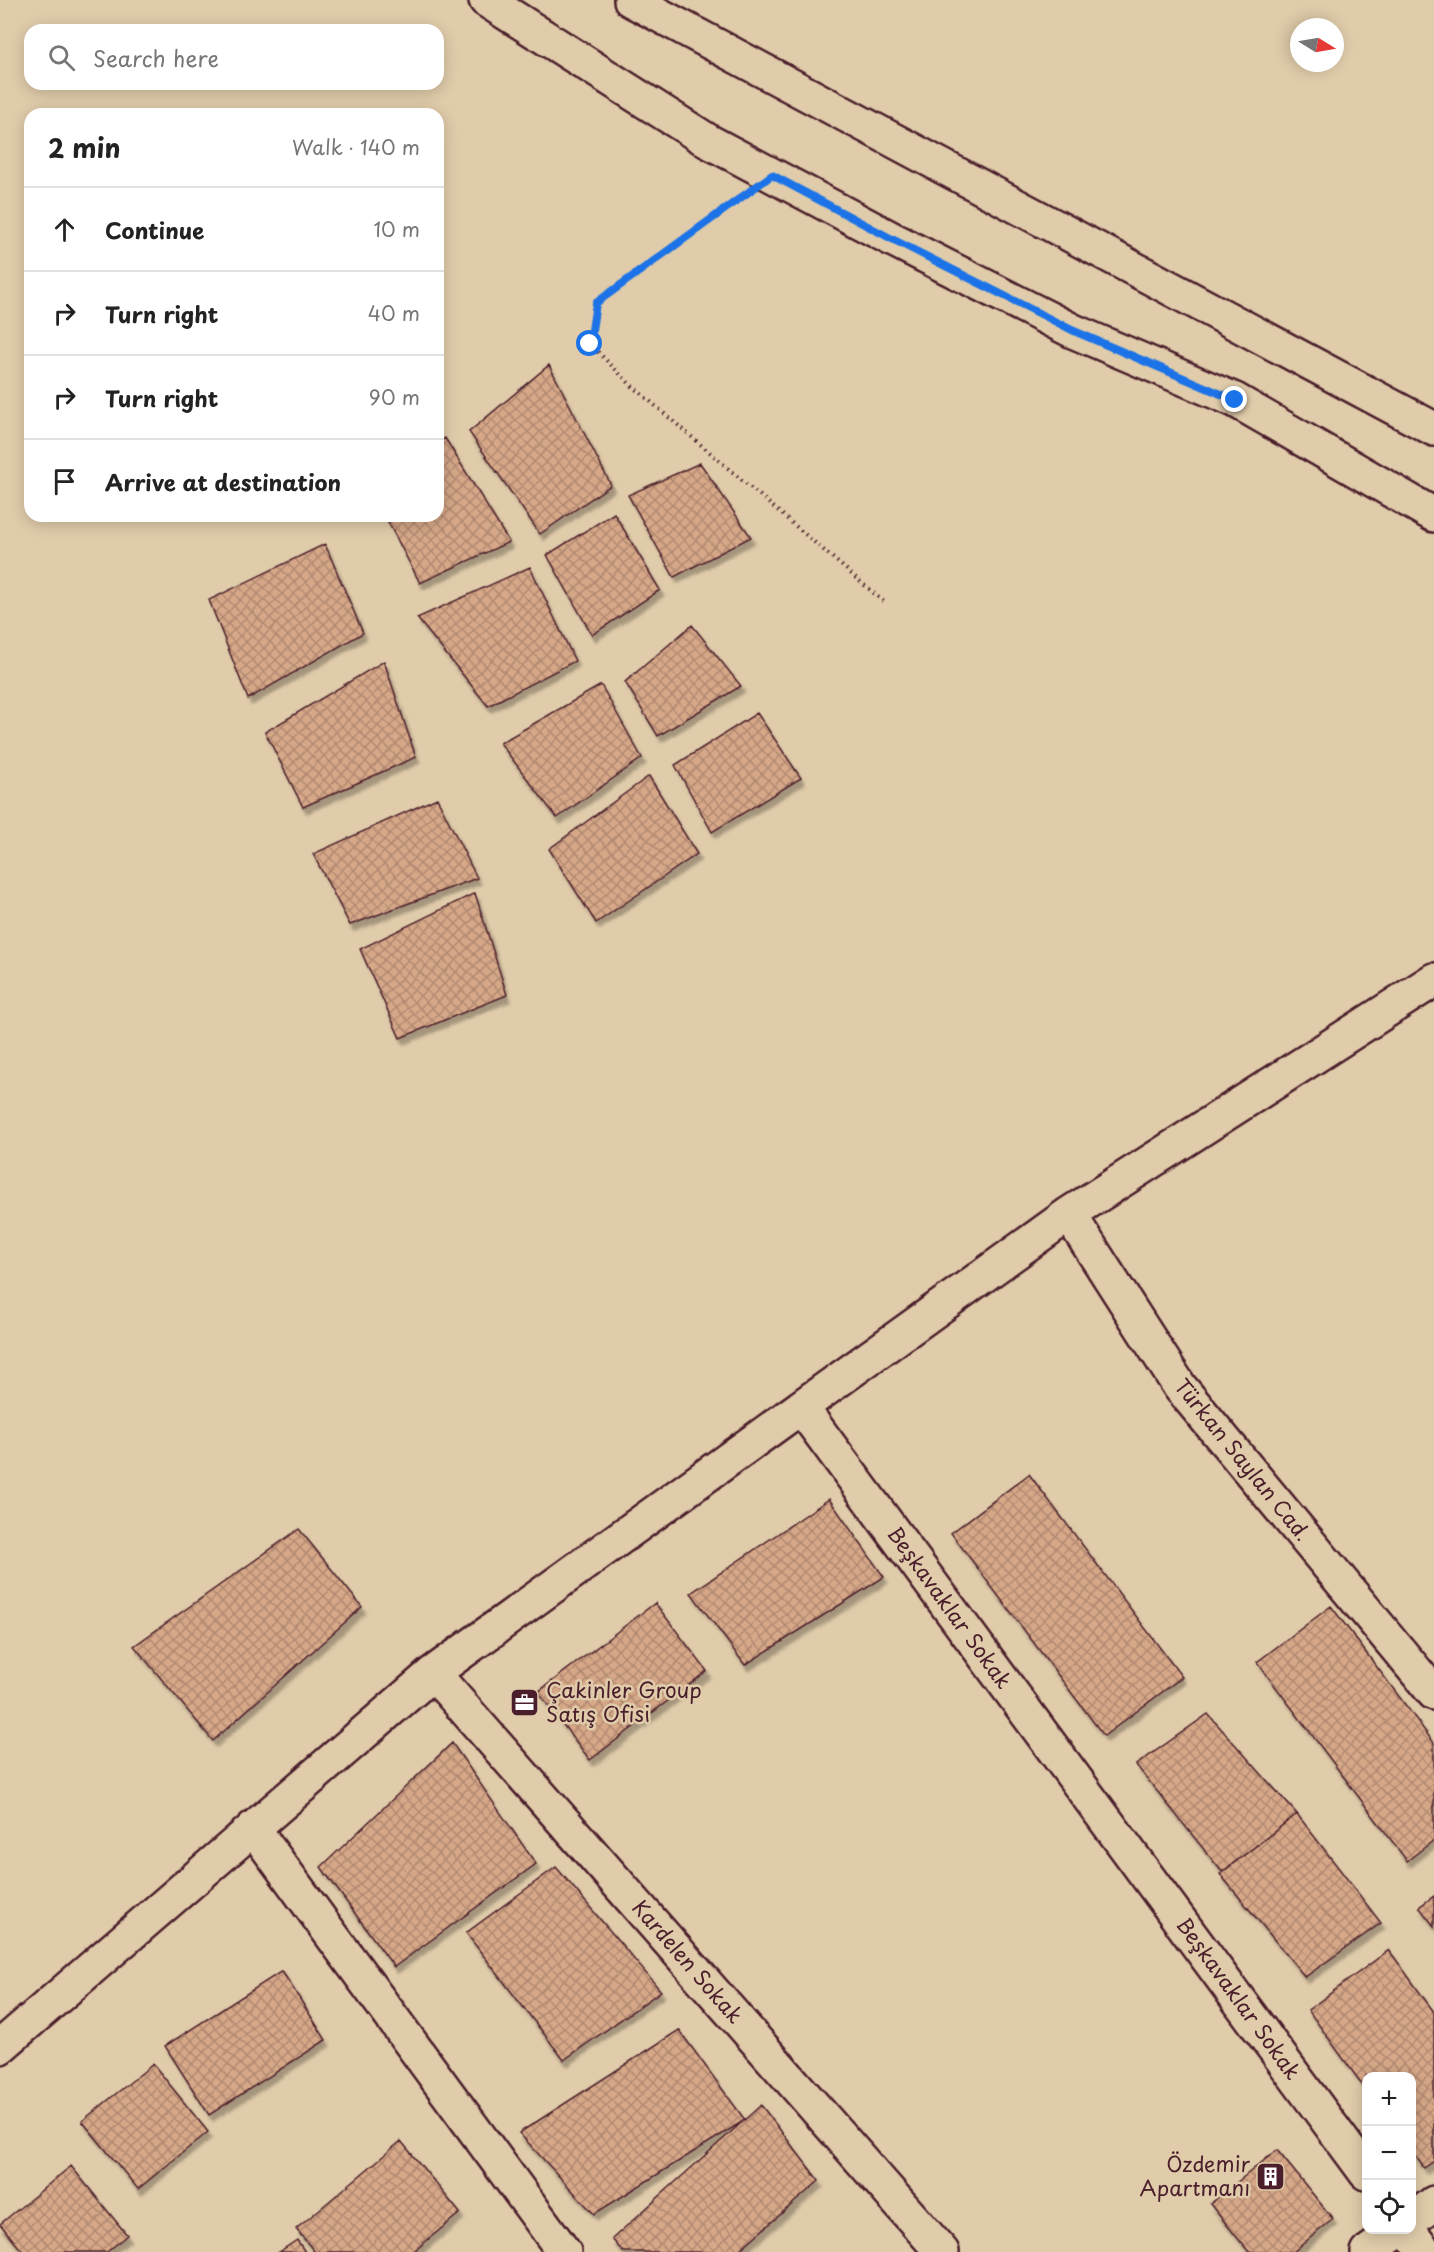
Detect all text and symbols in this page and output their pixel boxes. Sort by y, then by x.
north arrow [1290,18,1344,72]
search box [24,24,444,90]
icon: search [45,41,78,74]
text: Search here [93,41,219,74]
text: 2 min [48,128,121,167]
text: Walk · 140 m [292,132,420,162]
icon: ahead [48,213,81,246]
text: Continue [105,213,204,246]
text: 10 m [373,214,420,244]
icon: right [48,297,81,330]
text: Turn right [105,297,218,330]
text: 40 m [368,298,420,328]
route start [576,330,602,356]
icon: right [48,381,81,414]
text: Turn right [105,381,218,414]
text: 90 m [369,382,420,412]
route end [1221,386,1247,412]
icon: arrive [48,465,81,498]
text: Arrive at destination [105,465,341,498]
street label: Türkan Saylan Cad. [1168,1370,1319,1547]
street label: Beşkavaklar Sokak [881,1519,1021,1695]
place label: Çakinler Group Satış Ofisi [546,1673,702,1729]
office icon: Çakinler Group Satış Ofisi [509,1687,541,1719]
street label: Kardelen Sokak [626,1892,751,2030]
street label: Beşkavaklar Sokak [1170,1910,1310,2086]
map controls [1362,2072,1416,2234]
button: + [1362,2072,1416,2126]
button: − [1362,2126,1416,2180]
place label: Özdemir Apartmanı [1140,2147,1251,2203]
building icon: Özdemir Apartmanı [1255,2161,1287,2193]
button: locate [1362,2180,1416,2234]

